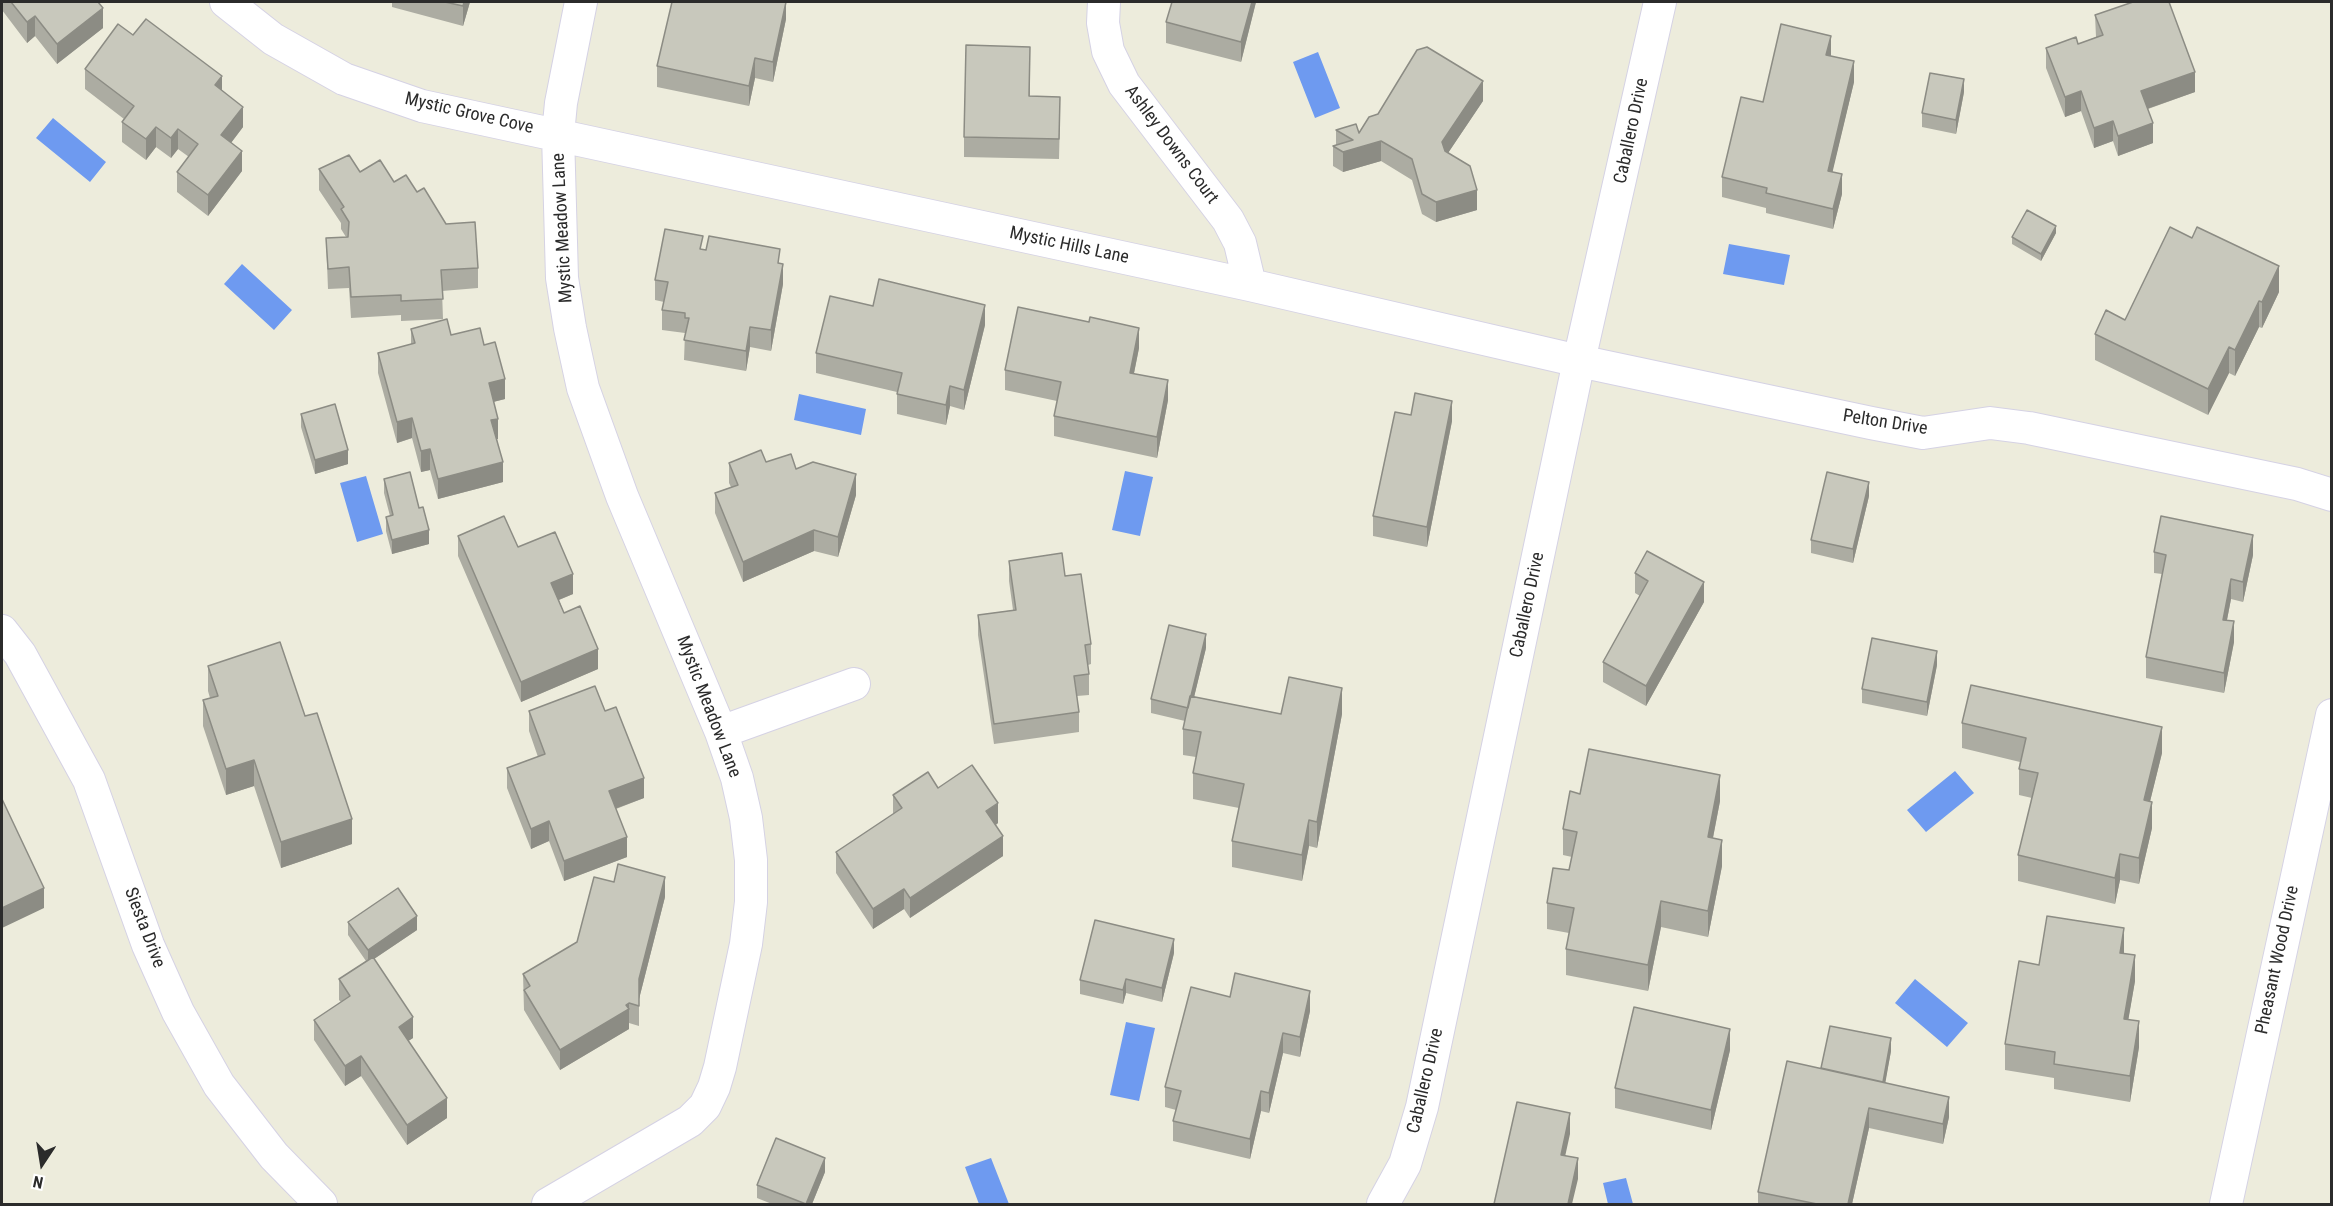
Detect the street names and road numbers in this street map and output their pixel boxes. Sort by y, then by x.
street label: Caballero Drive [1610,76,1654,186]
street label: Ashley Downs Court [1119,82,1223,208]
street label: Mystic Grove Cove [403,89,535,139]
street label: Mystic Meadow Lane [548,153,578,303]
street label: Mystic Hills Lane [1007,223,1131,269]
street label: Pelton Drive [1841,406,1929,440]
street label: Caballero Drive [1506,550,1550,660]
street label: Mystic Meadow Lane [671,633,745,781]
street label: Pheasant Wood Drive [2252,884,2304,1036]
street label: Siesta Drive [119,885,169,971]
street label: Caballero Drive [1403,1026,1449,1136]

